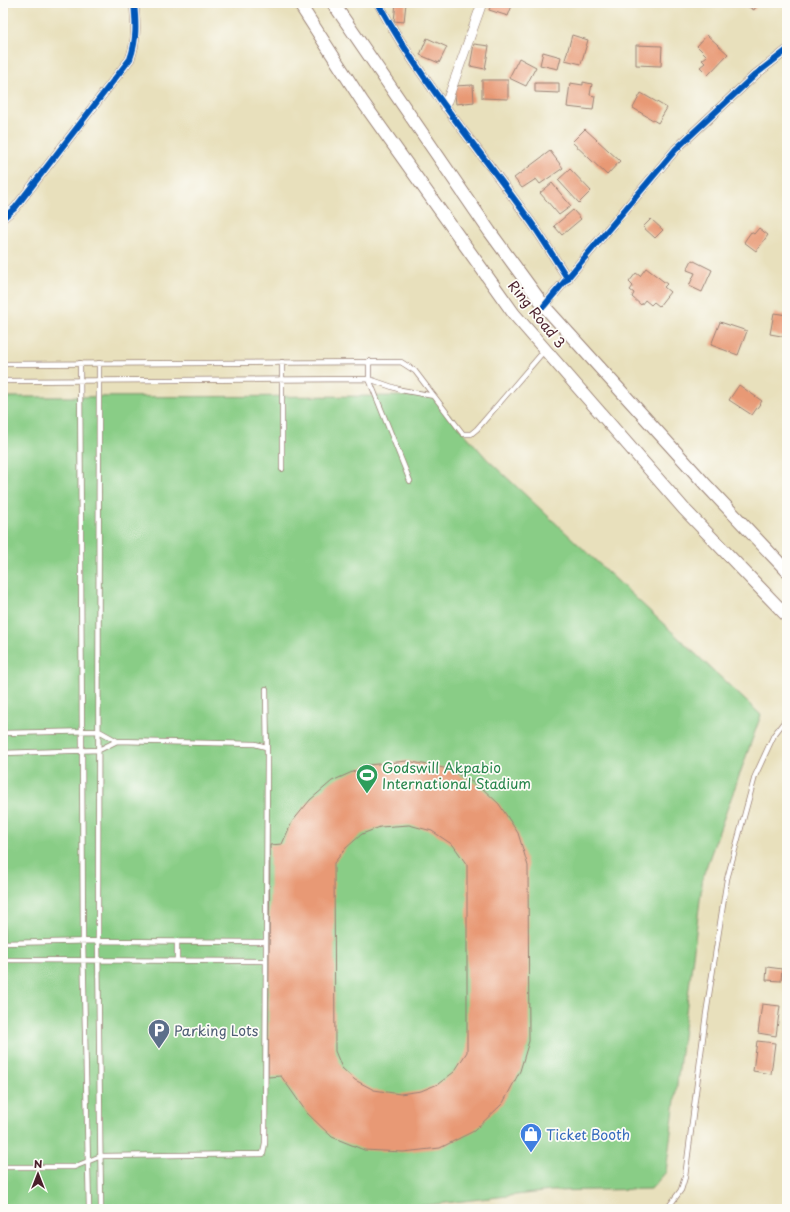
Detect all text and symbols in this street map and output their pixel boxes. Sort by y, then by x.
street label: Ring Road 3 [503,276,571,352]
place label: Godswill Akpabio International Stadium [382,757,531,794]
sports icon: Godswill Akpabio International Stadium [354,762,380,795]
parking icon: Parking Lots [146,1017,172,1050]
place label: Parking Lots [174,1020,259,1041]
shop icon: Ticket Booth [518,1121,544,1154]
place label: Ticket Booth [546,1124,630,1145]
north arrow [18,1154,58,1194]
text: N [34,1155,43,1172]

